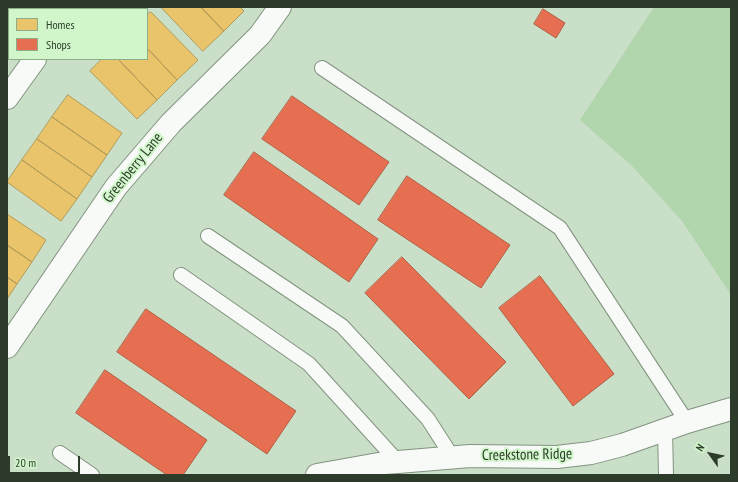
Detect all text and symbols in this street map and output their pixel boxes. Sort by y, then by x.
legend [8,8,148,60]
text: Homes [46,17,74,32]
text: Shops [46,37,71,52]
street label: Greenberry Lane [99,129,167,207]
north arrow [690,434,730,474]
text: N [692,441,707,454]
street label: Creekstone Ridge [482,445,572,465]
scale bar [10,448,82,474]
text: 20 m [15,455,36,470]

